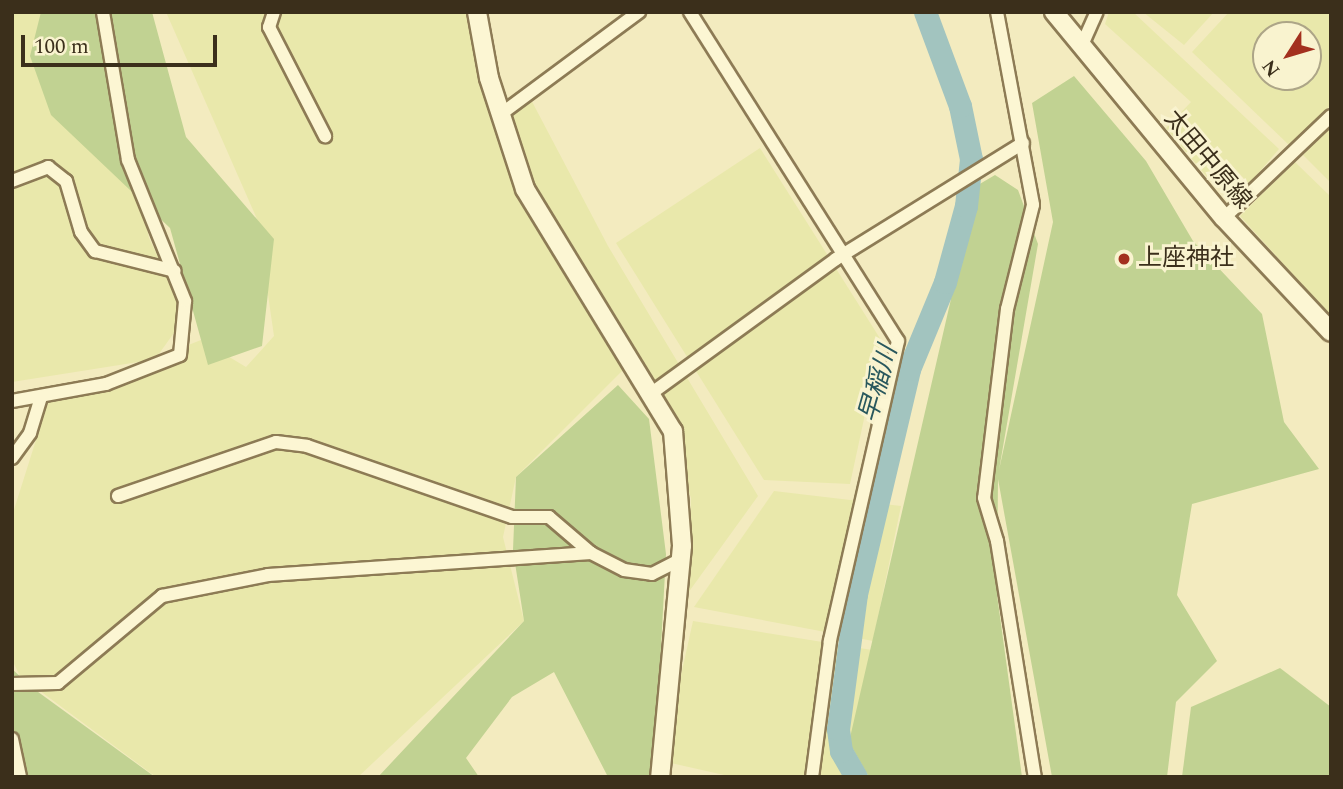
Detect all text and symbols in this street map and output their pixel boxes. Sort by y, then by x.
scale bar [24,21,220,65]
north arrow [1252,21,1322,91]
text: 100 m [34,31,89,63]
text: N [1255,53,1288,83]
street label: 太田中原線 [1157,105,1257,215]
place label: 上座神社 [1138,245,1234,273]
marker: 上座神社 [1116,251,1132,267]
water label: 早稲川 [853,342,905,426]

